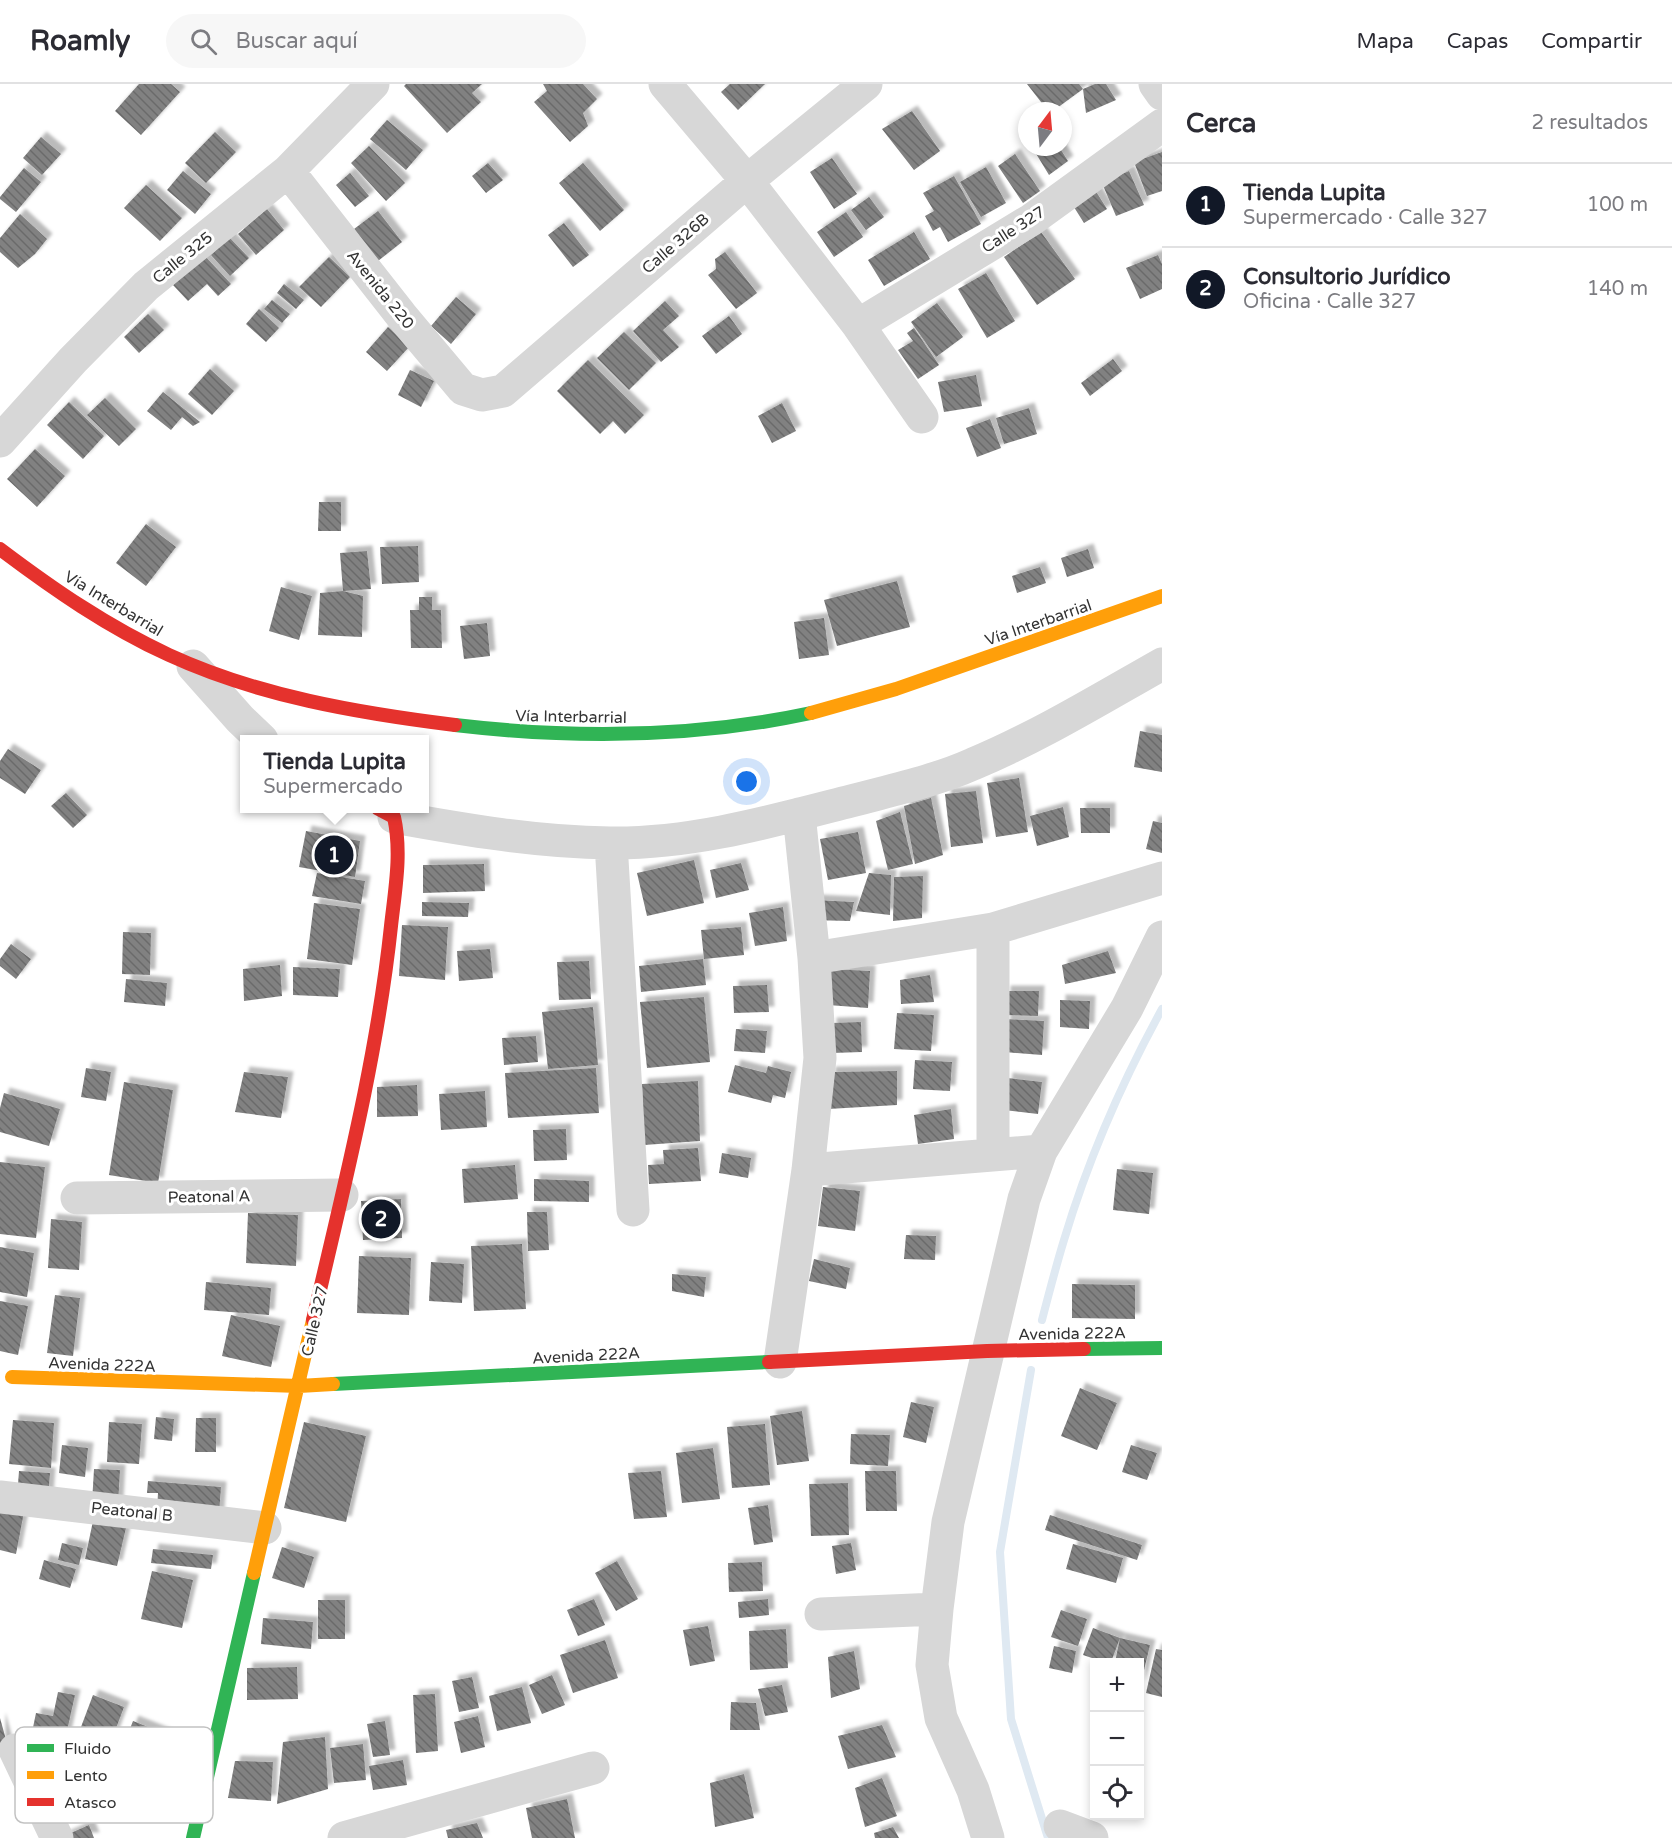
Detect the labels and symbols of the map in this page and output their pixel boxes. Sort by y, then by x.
north arrow [1018,102,1072,156]
street label: Calle 327 [978,202,1049,258]
street label: Calle 326B [638,209,713,278]
street label: Calle 325 [149,228,217,288]
street label: Avenida 220 [342,246,418,333]
street label: Vía Interbarrial [61,567,166,641]
street label: Vía Interbarrial [982,595,1094,651]
street label: Vía Interbarrial [515,706,627,728]
your location [732,767,761,796]
pin: 1 [314,832,354,878]
street label: Peatonal A [167,1186,251,1208]
pin: 2 [362,1196,400,1242]
street label: Calle 327 [297,1284,333,1358]
street label: Avenida 222A [1018,1323,1126,1345]
street label: Avenida 222A [532,1343,640,1369]
street label: Avenida 222A [48,1353,156,1377]
street label: Peatonal B [90,1498,174,1526]
legend [15,1727,213,1823]
text: Fluido [64,1739,111,1759]
text: Lento [64,1766,108,1786]
text: Atasco [64,1793,117,1813]

